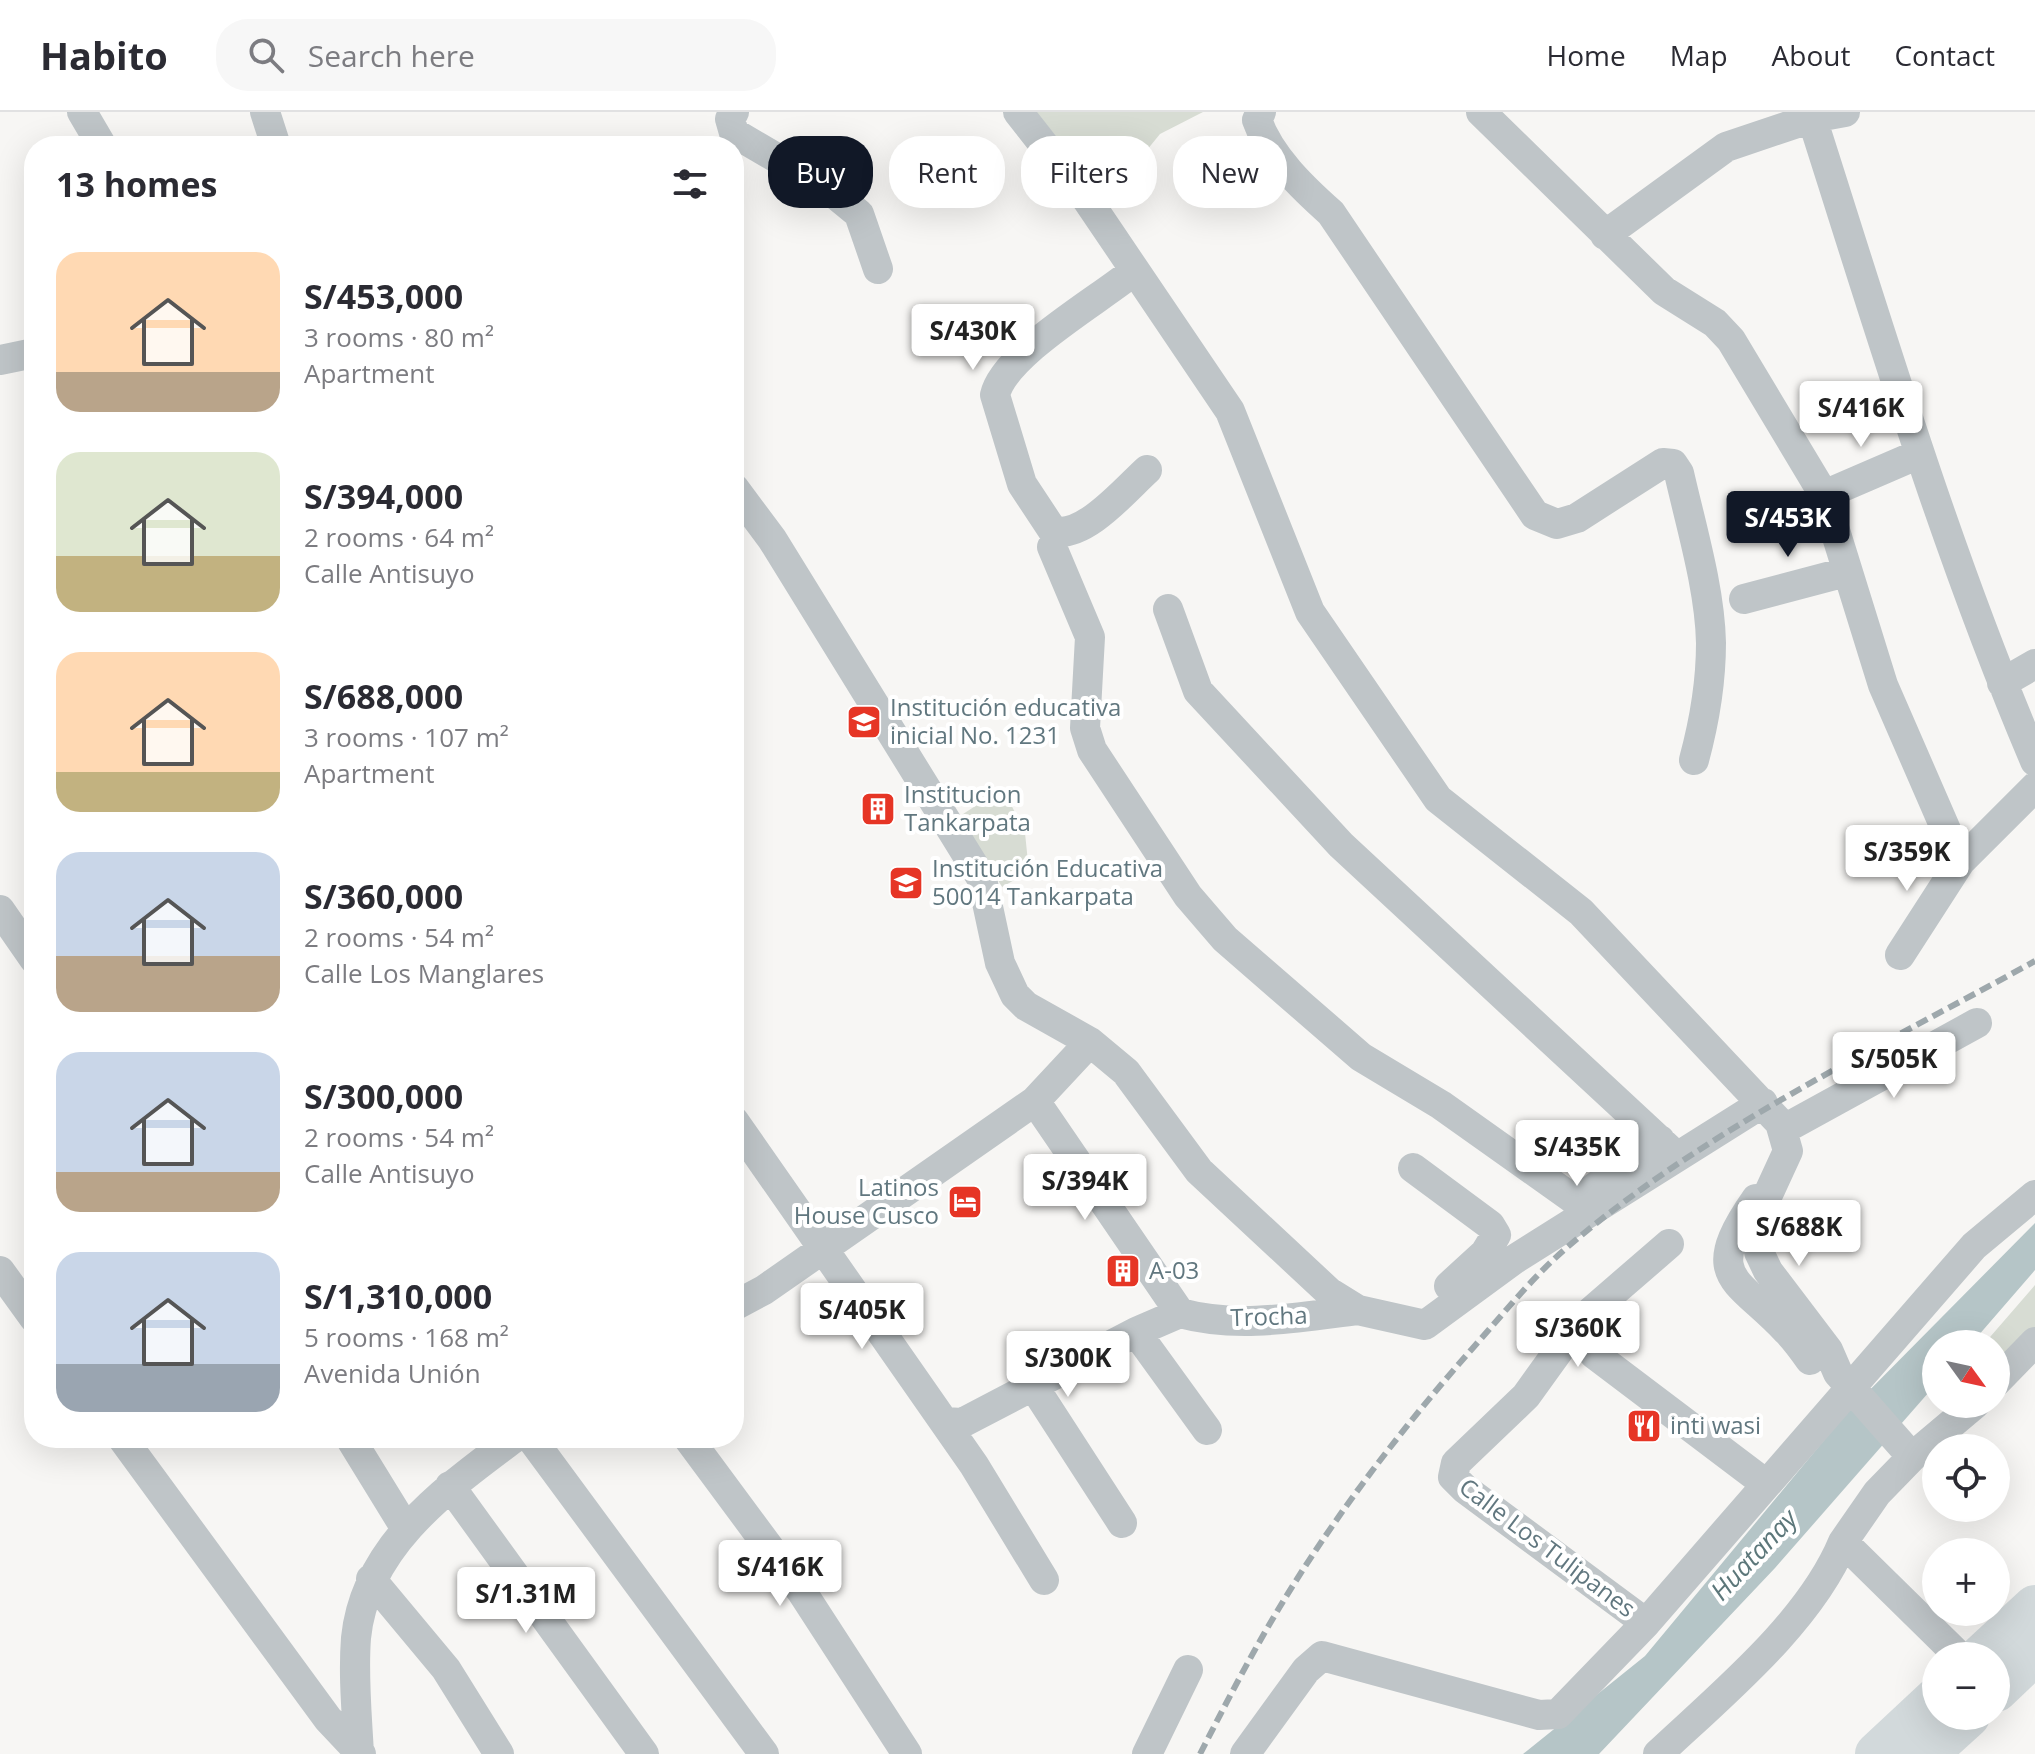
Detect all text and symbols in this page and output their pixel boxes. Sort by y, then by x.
search box [216,19,776,91]
text: Habito [40,29,168,81]
icon: search [244,33,288,77]
text: Search here [308,35,475,76]
text: Home [1547,36,1626,74]
text: Map [1670,36,1728,74]
text: About [1772,36,1850,74]
text: Contact [1894,36,1995,74]
chip: Buy [768,136,873,208]
chip: Rent [889,136,1005,208]
chip: Filters [1021,136,1157,208]
chip: New [1173,136,1287,208]
text: 13 homes [56,161,217,207]
icon: filters [668,162,712,206]
text: S/453,000 [304,273,463,319]
icon: home [120,284,216,380]
pin: S/430K [908,304,1038,372]
text: S/430K [930,312,1016,348]
text: 3 rooms · 80 m² [304,319,494,355]
text: Apartment [304,355,435,391]
pin: S/416K [1796,381,1926,449]
text: S/416K [1818,389,1904,425]
text: S/394,000 [304,473,463,519]
icon: home [120,484,216,580]
pin: S/453K [1723,491,1853,559]
text: S/453K [1745,499,1831,535]
text: 2 rooms · 64 m² [304,519,494,555]
text: Calle Antisuyo [304,555,475,591]
text: S/688,000 [304,673,463,719]
icon: home [120,684,216,780]
place label: Institución educativa inicial No. 1231 [890,690,1121,751]
school or university icon: Institución educativa inicial No. 1231 [845,703,883,741]
text: 3 rooms · 107 m² [304,719,509,755]
text: Apartment [304,755,435,791]
place label: Institucion Tankarpata [904,777,1031,838]
building icon: Institucion Tankarpata [859,790,897,828]
pin: S/359K [1842,825,1972,893]
text: S/359K [1864,833,1950,869]
place label: Institución Educativa 50014 Tankarpata [932,851,1163,912]
school or university icon: Institución Educativa 50014 Tankarpata [887,864,925,902]
text: S/360,000 [304,873,463,919]
icon: home [120,884,216,980]
text: 2 rooms · 54 m² [304,919,494,955]
text: Calle Los Manglares [304,955,544,991]
pin: S/505K [1829,1032,1959,1100]
text: S/505K [1851,1040,1937,1076]
text: S/300,000 [304,1073,463,1119]
icon: home [120,1084,216,1180]
text: 2 rooms · 54 m² [304,1119,494,1155]
pin: S/435K [1512,1120,1642,1188]
text: S/435K [1534,1128,1620,1164]
pin: S/394K [1020,1154,1150,1222]
text: Calle Antisuyo [304,1155,475,1191]
text: S/394K [1042,1162,1128,1198]
place label: Latinos House Cusco [794,1170,939,1231]
hotel icon: Latinos House Cusco [946,1183,984,1221]
pin: S/688K [1734,1200,1864,1268]
text: S/688K [1756,1208,1842,1244]
building icon: A-03 [1104,1252,1142,1290]
place label: A-03 [1149,1253,1199,1286]
text: S/1,310,000 [304,1273,492,1319]
pin: S/405K [797,1283,927,1351]
icon: home [120,1284,216,1380]
text: S/405K [819,1291,905,1327]
street label: Trocha [1230,1298,1308,1333]
pin: S/360K [1513,1301,1643,1369]
text: S/360K [1535,1309,1621,1345]
text: 5 rooms · 168 m² [304,1319,509,1355]
north arrow [1922,1330,2010,1418]
map controls [1922,1330,2010,1730]
pin: S/300K [1003,1331,1133,1399]
text: S/300K [1025,1339,1111,1375]
text: Avenida Unión [304,1355,481,1391]
restaurant icon: inti wasi [1625,1407,1663,1445]
place label: inti wasi [1670,1408,1761,1441]
button: locate [1922,1434,2010,1522]
street label: Calle Los Tulipanes [1453,1470,1643,1624]
water label: Huatanay [1702,1499,1806,1608]
button: + [1922,1538,2010,1626]
pin: S/416K [715,1540,845,1608]
text: S/416K [737,1548,823,1584]
pin: S/1.31M [452,1567,600,1635]
text: S/1.31M [475,1575,577,1611]
button: − [1922,1642,2010,1730]

